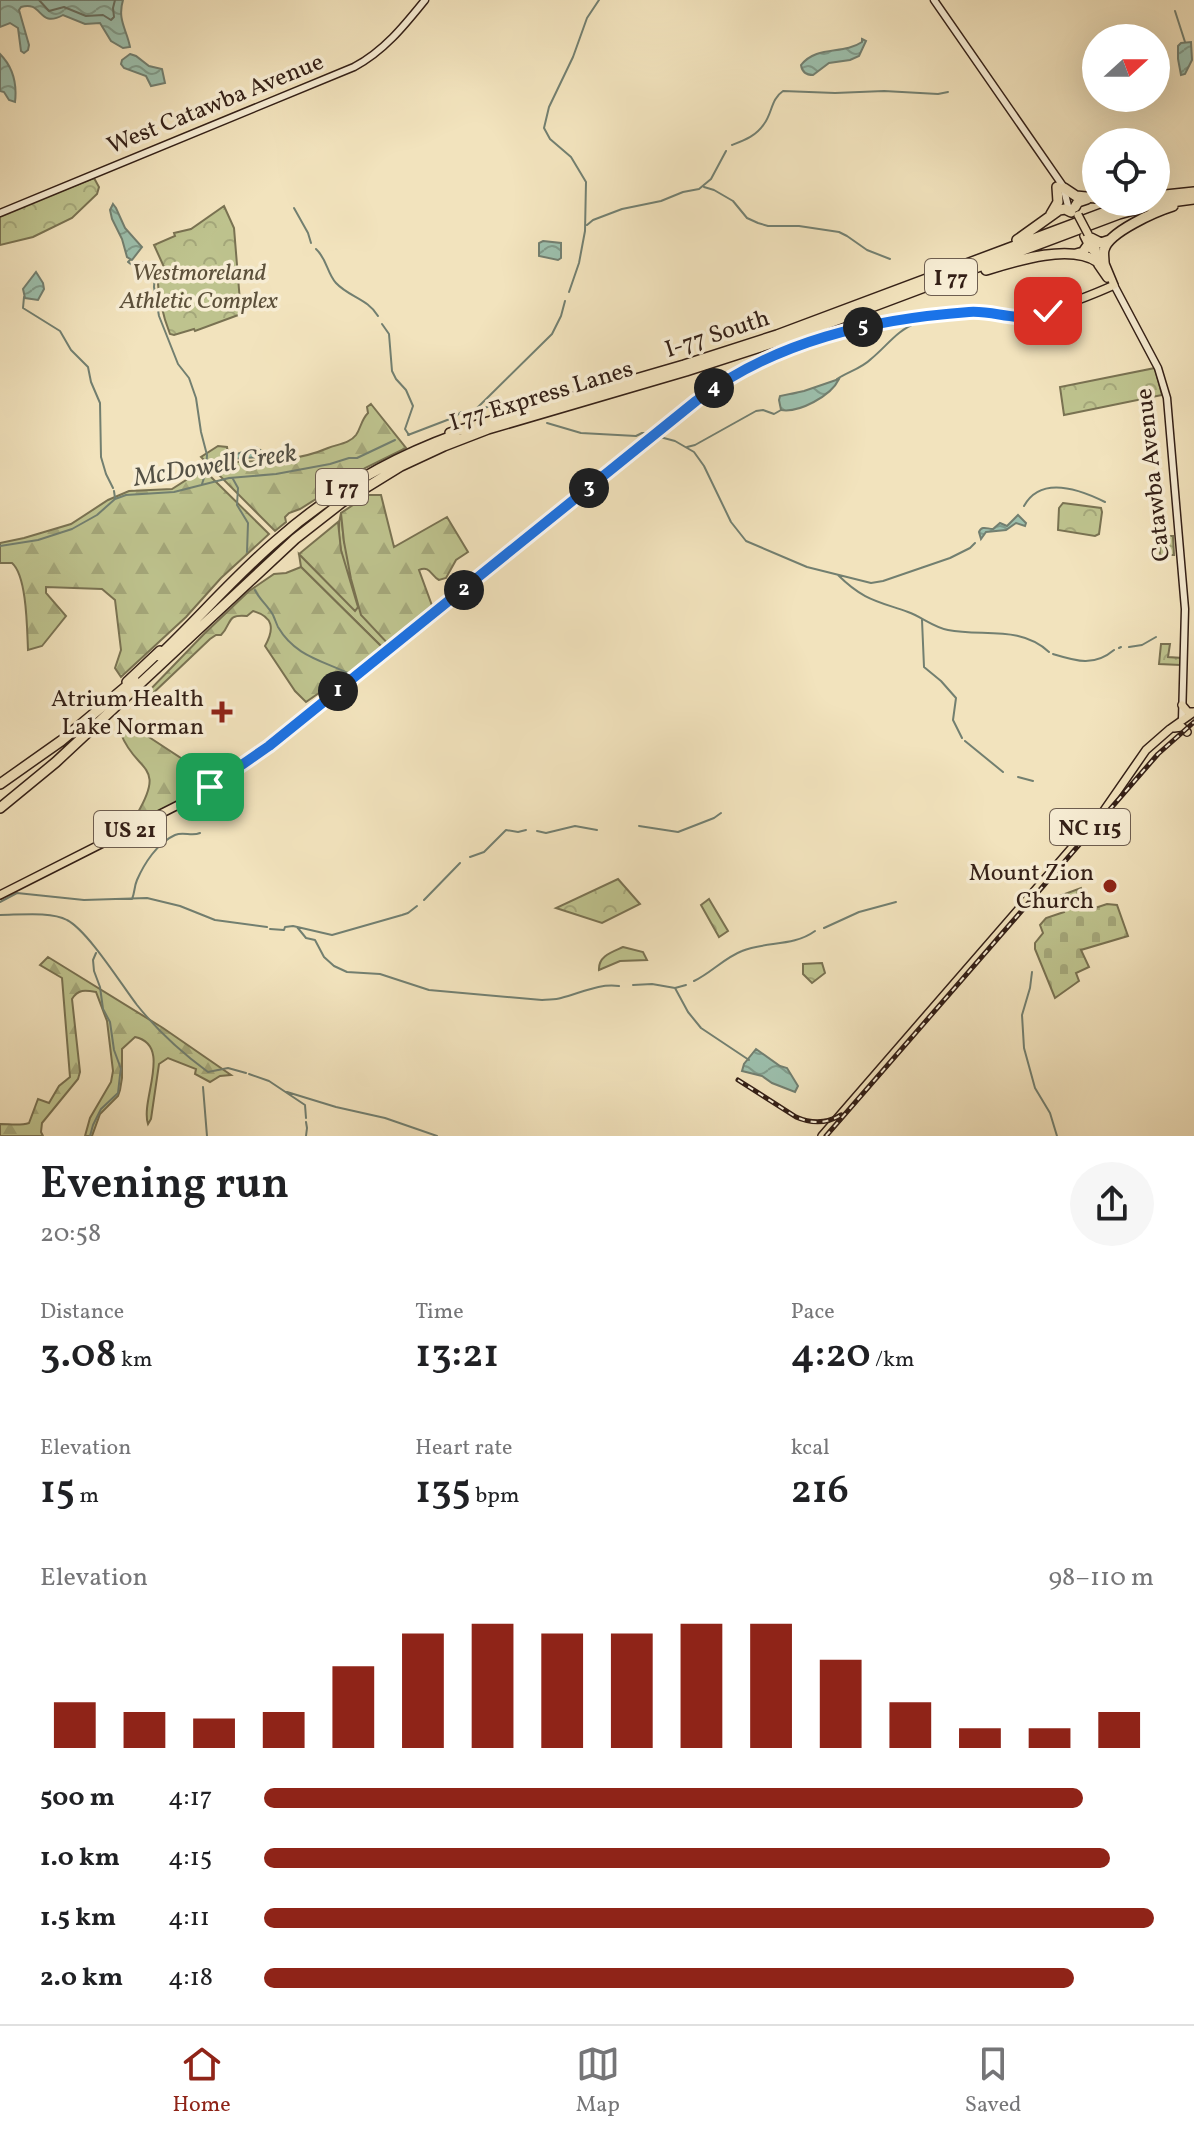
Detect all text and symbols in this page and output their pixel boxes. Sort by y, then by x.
north arrow [1082,24,1170,112]
map controls [1082,24,1170,216]
street label: West Catawba Avenue [102,46,329,164]
button: locate [1082,128,1170,216]
park label: Westmoreland Athletic Complex [119,257,278,319]
road number: I 77 [925,259,977,295]
pin [1014,277,1082,345]
icon: check [1026,289,1070,333]
street label: I-77 South [661,302,774,368]
pin: 5 [843,307,883,347]
text: 5 [858,311,868,342]
street label: I 77 Express Lanes [446,353,638,441]
pin: 4 [694,368,734,408]
text: 4 [707,372,721,403]
street label: Catawba Avenue [1128,387,1180,563]
water label: McDowell Creek [130,435,299,497]
pin: 3 [569,468,609,508]
road number: I 77 [316,469,368,505]
text: 3 [583,472,595,503]
pin: 2 [444,570,484,610]
text: 2 [458,574,470,605]
pin: 1 [318,671,358,711]
text: 1 [334,675,342,706]
place label: Atrium Health Lake Norman [51,683,204,745]
marker: Atrium Health Lake Norman [211,701,233,723]
pin [176,753,244,821]
icon: arrive [188,765,232,809]
road number: NC 115 [1050,809,1130,845]
road number: US 21 [94,811,166,847]
place label: Mount Zion Church [969,857,1094,919]
marker: Mount Zion Church [1101,877,1119,895]
text: Evening run [40,1155,289,1216]
button: share [1070,1162,1154,1246]
text: 20:58 [40,1216,101,1252]
text: Distance [40,1297,124,1328]
text: Time [415,1297,464,1328]
text: Pace [791,1297,835,1328]
text: 3.08 [40,1328,117,1384]
text: 13:21 [415,1328,499,1384]
text: 4:20 [791,1328,871,1384]
text: km [117,1345,153,1376]
text: /km [871,1345,914,1376]
text: Elevation [40,1433,131,1464]
text: Heart rate [415,1433,512,1464]
text: kcal [791,1433,830,1464]
text: 15 [40,1464,75,1520]
text: 135 [415,1464,471,1520]
text: 216 [791,1464,849,1520]
text: m [75,1481,99,1512]
text: bpm [471,1481,519,1512]
text: Elevation [40,1560,148,1596]
text: 98–110 m [1049,1560,1154,1596]
text: 500 m [40,1780,115,1816]
text: 4:17 [168,1780,212,1816]
text: 1.0 km [40,1840,120,1876]
text: 4:15 [168,1840,212,1876]
text: 1.5 km [40,1900,116,1936]
text: 4:11 [168,1900,210,1936]
text: 2.0 km [40,1960,123,1996]
text: 4:18 [168,1960,213,1996]
tab: Home [173,2042,231,2121]
tab: Map [576,2042,620,2121]
tab: Saved [965,2042,1021,2121]

